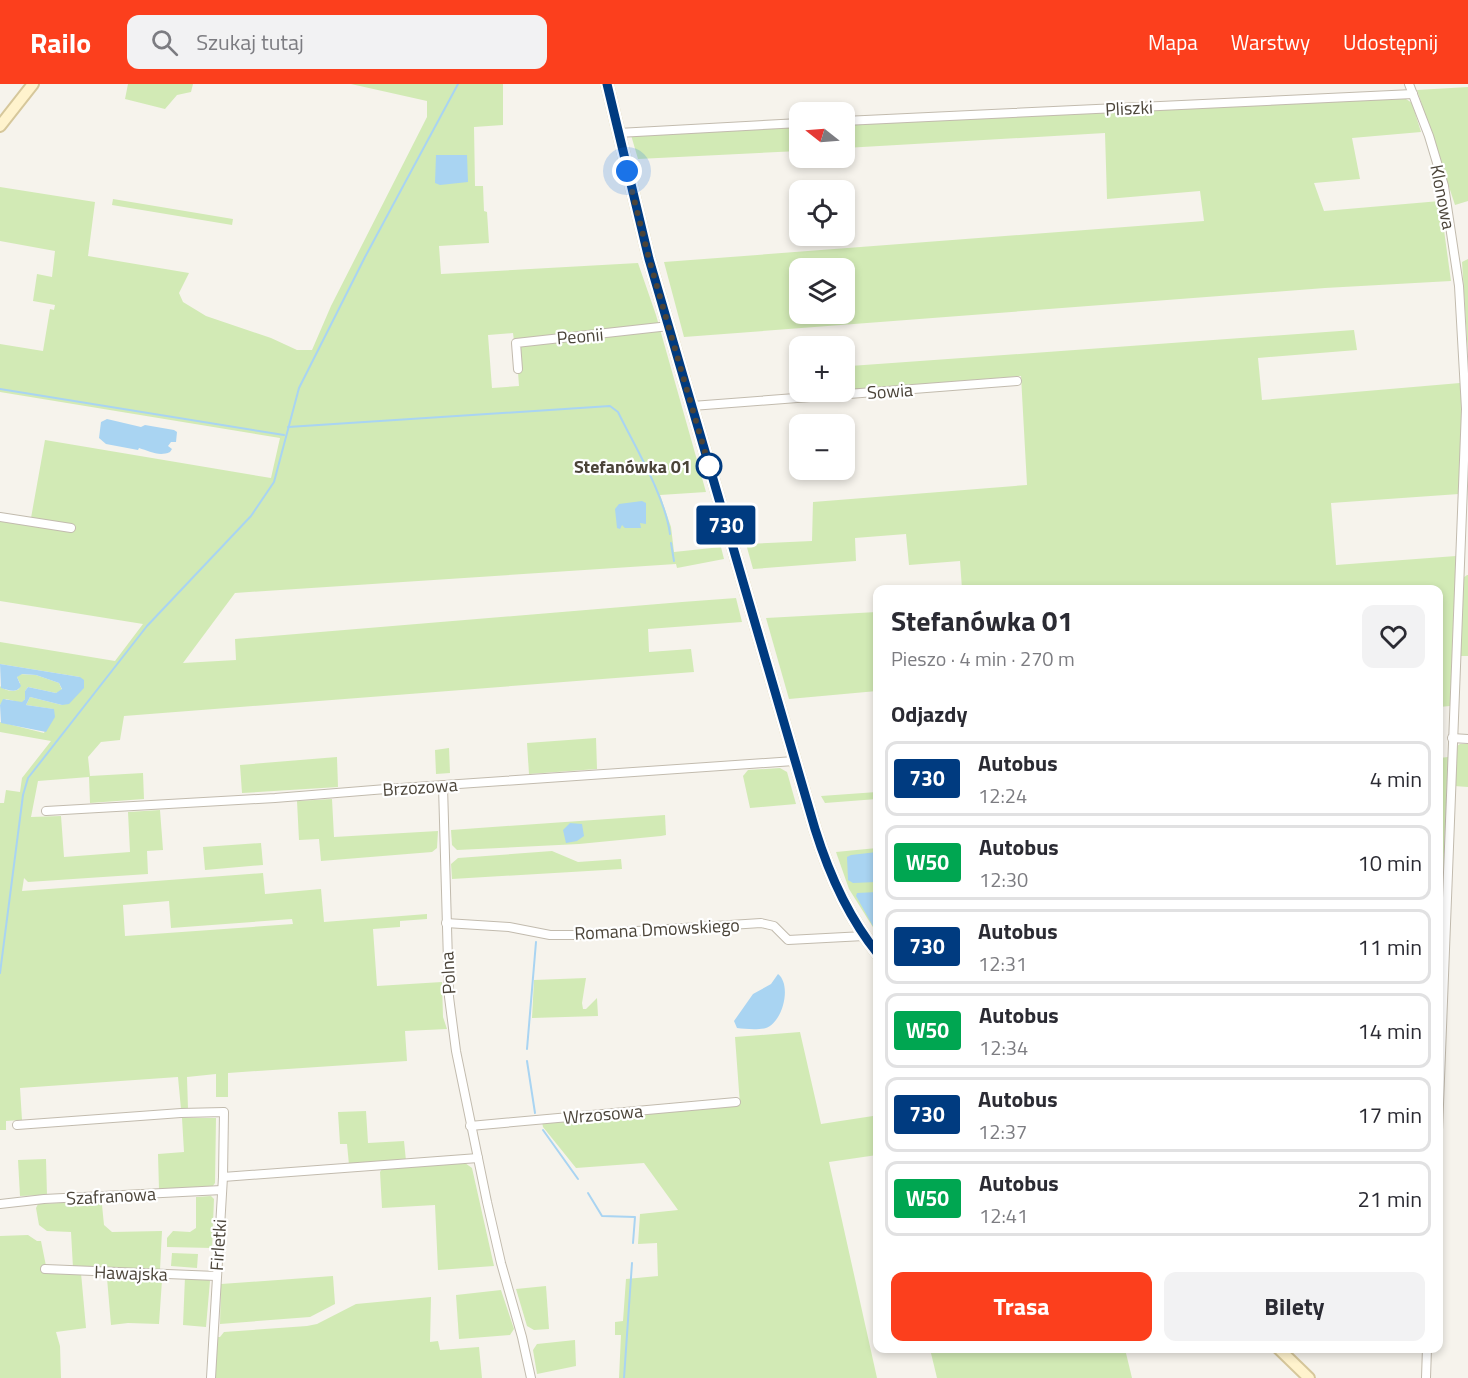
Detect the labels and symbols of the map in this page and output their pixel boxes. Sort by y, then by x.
street label: Pliszki [1104,93,1154,123]
north arrow [789,102,855,168]
your location [612,156,642,186]
street label: Klonowa [1423,162,1463,232]
street label: Peonii [556,321,604,351]
street label: Sowia [866,376,914,406]
place label: Stefanówka 01 [574,453,691,480]
marker: Stefanówka 01 [696,453,722,479]
line badge: 730 [692,506,760,544]
street label: Brzozowa [382,771,458,803]
street label: Romana Dmowskiego [574,911,740,947]
street label: Polna [433,951,463,995]
street label: Wrzosowa [562,1097,644,1131]
street label: Szafranowa [65,1180,157,1212]
street label: Firletki [203,1218,233,1272]
street label: Hawajska [94,1258,168,1288]

